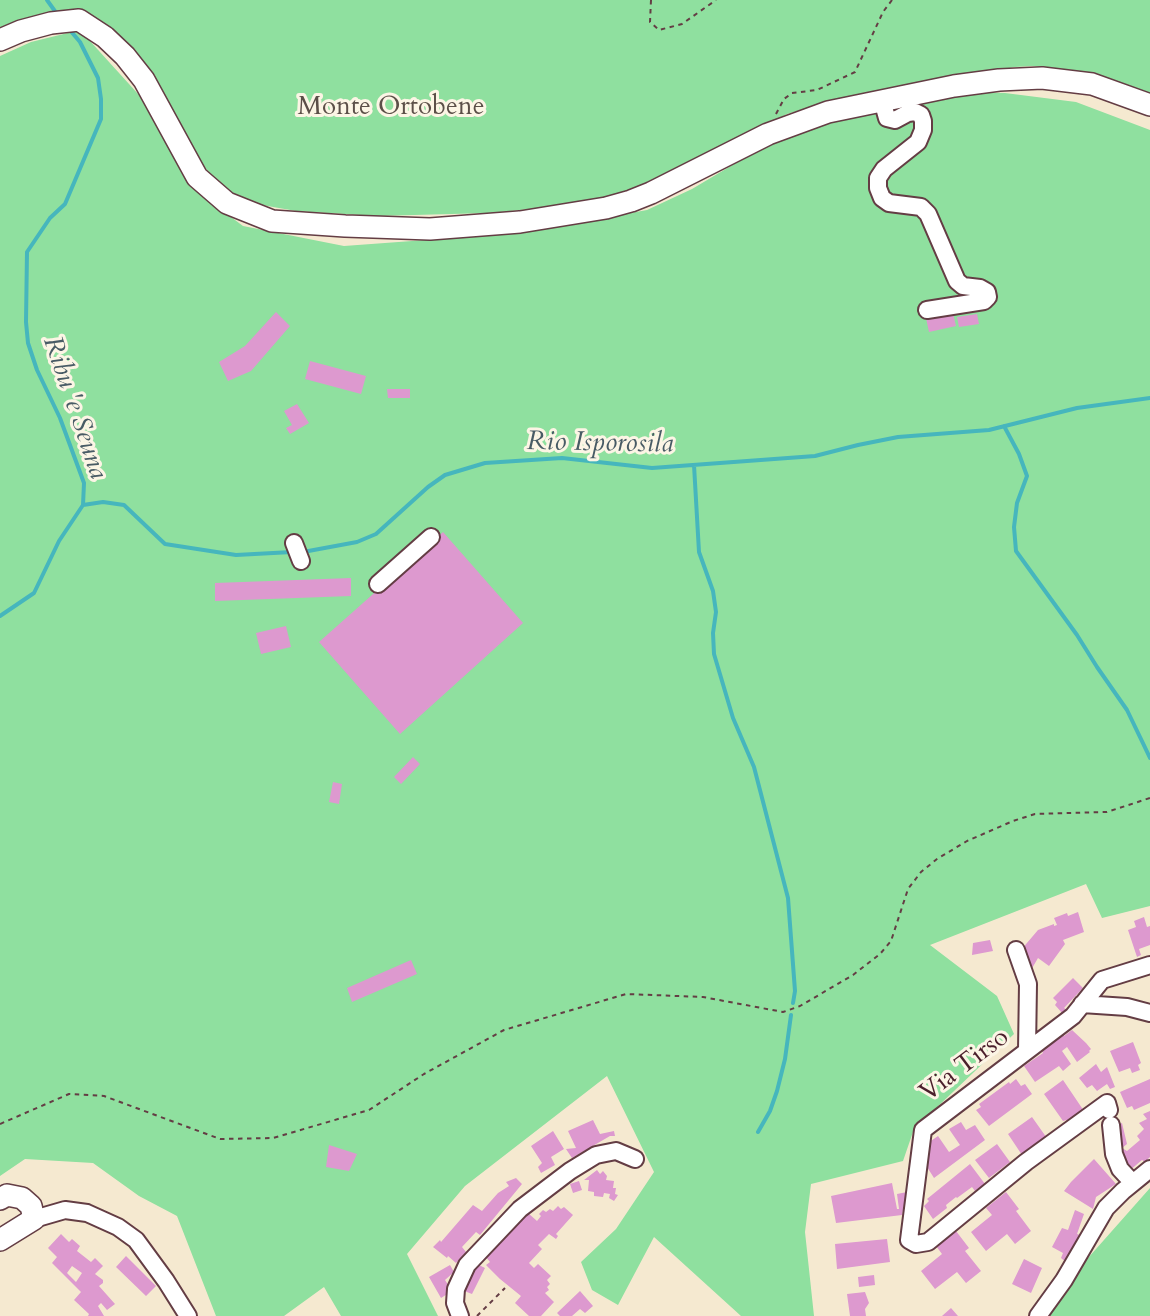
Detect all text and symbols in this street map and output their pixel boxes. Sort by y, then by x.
park label: Monte Ortobene [298,92,484,124]
water label: Ribu 'e Seuna [34,332,114,484]
water label: Rio Isporosila [526,427,674,461]
street label: Via Tirso [914,1022,1016,1110]

